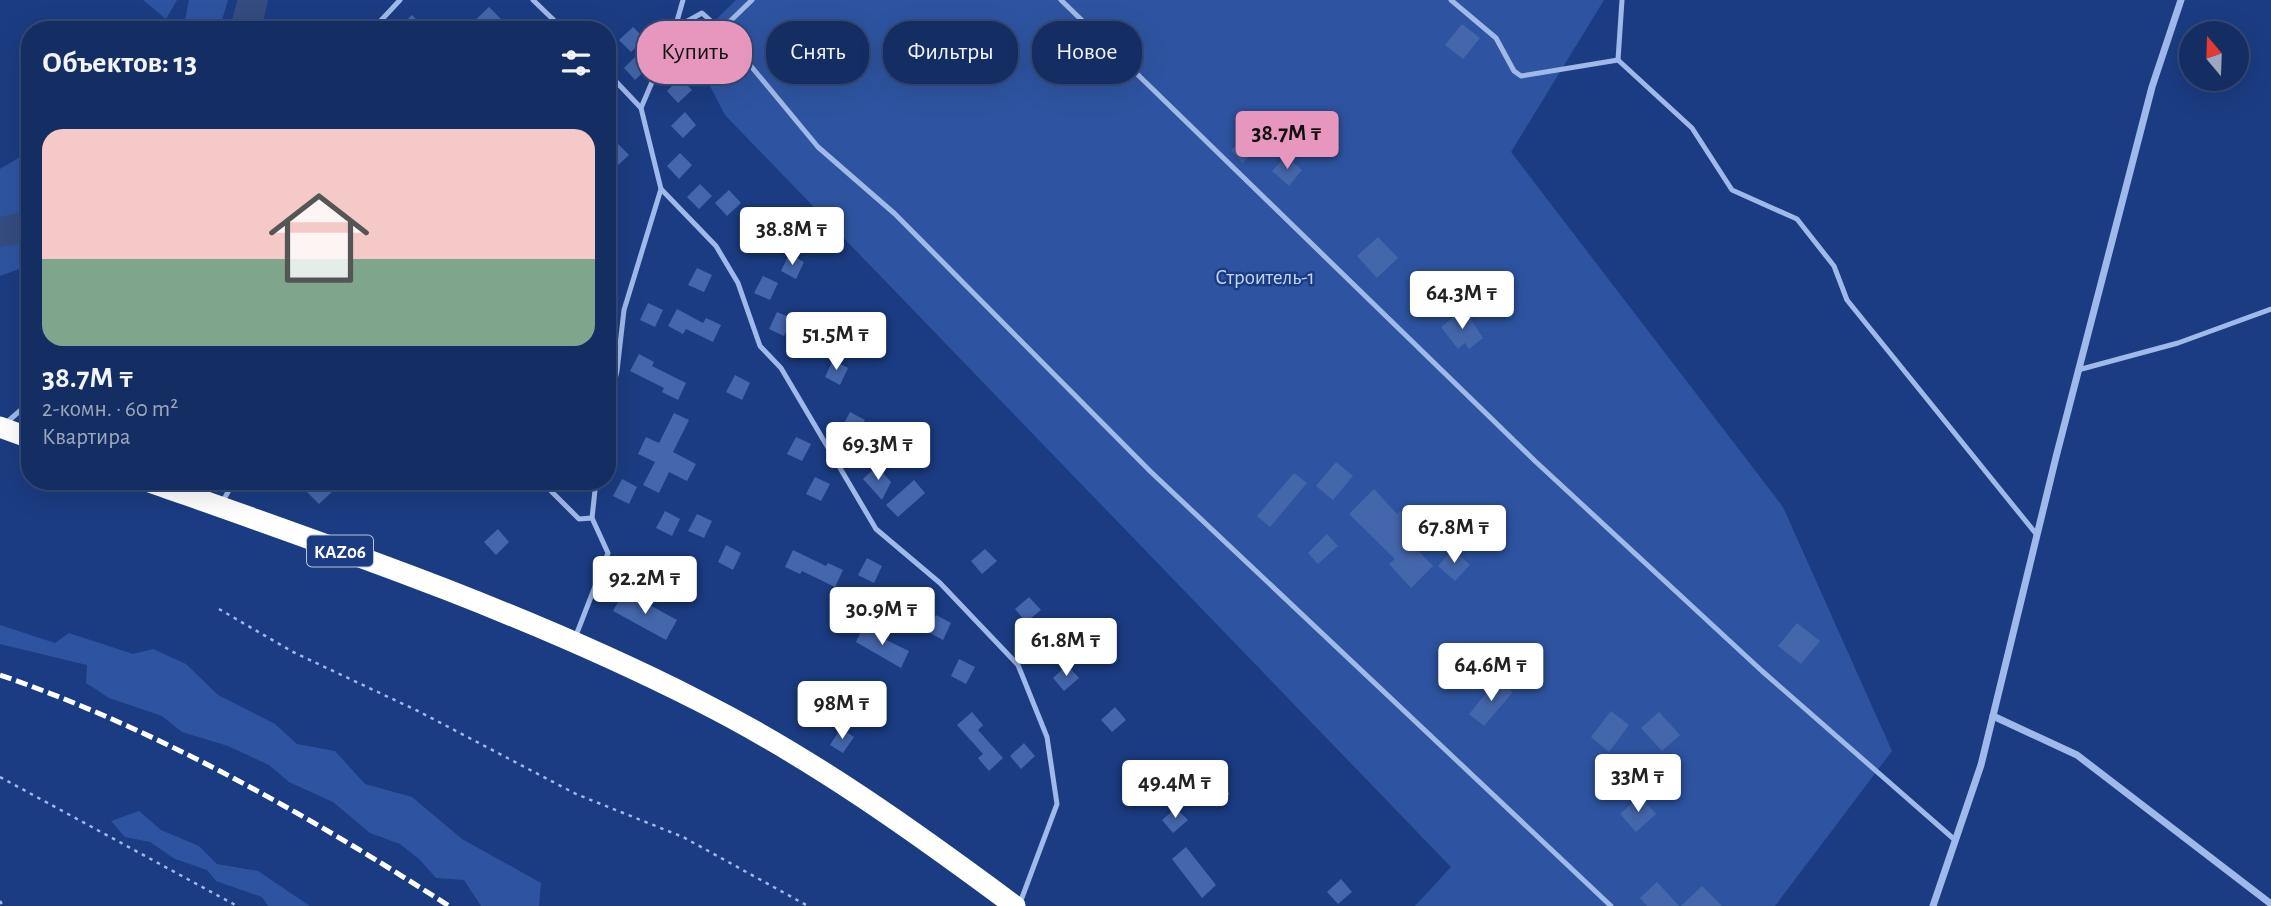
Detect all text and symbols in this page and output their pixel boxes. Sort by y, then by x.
chip: Купить [637,21,752,84]
chip: Снять [766,21,869,84]
chip: Фильтры [883,21,1018,84]
chip: Новое [1032,21,1142,84]
north arrow [2179,21,2249,91]
map controls [2179,21,2249,91]
icon: filters [557,44,595,82]
text: Объектов: 13 [42,48,197,78]
pin: 38.7M ₸ [1222,111,1352,171]
text: 38.7M ₸ [1252,122,1322,145]
icon: home [256,175,382,301]
pin: 38.8M ₸ [727,208,857,267]
text: 38.8M ₸ [756,218,828,241]
park label: Строитель-1 [1215,267,1315,288]
pin: 64.3M ₸ [1397,272,1527,331]
text: 64.3M ₸ [1426,282,1498,305]
pin: 51.5M ₸ [771,312,901,372]
text: 51.5M ₸ [802,323,870,346]
text: 38.7M ₸ [42,363,134,393]
text: 2-комн. · 60 m² [42,398,178,421]
pin: 69.3M ₸ [813,422,943,482]
text: Квартира [42,426,130,449]
text: 69.3M ₸ [842,433,914,456]
pin: 67.8M ₸ [1389,505,1519,565]
text: 67.8M ₸ [1418,516,1490,539]
road number: KАZ06 [307,536,373,566]
pin: 92.2M ₸ [580,556,710,616]
text: 92.2M ₸ [609,567,681,590]
pin: 30.9M ₸ [817,588,947,647]
text: 30.9M ₸ [846,598,918,621]
pin: 61.8M ₸ [1001,618,1131,678]
text: 61.8M ₸ [1031,629,1101,652]
pin: 64.6M ₸ [1426,644,1556,703]
text: 64.6M ₸ [1454,654,1528,677]
pin: 98M ₸ [793,682,891,741]
text: 98M ₸ [814,692,870,715]
pin: 33M ₸ [1589,754,1687,814]
pin: 49.4M ₸ [1110,760,1240,820]
text: 33M ₸ [1611,765,1665,788]
text: 49.4M ₸ [1138,771,1212,794]

